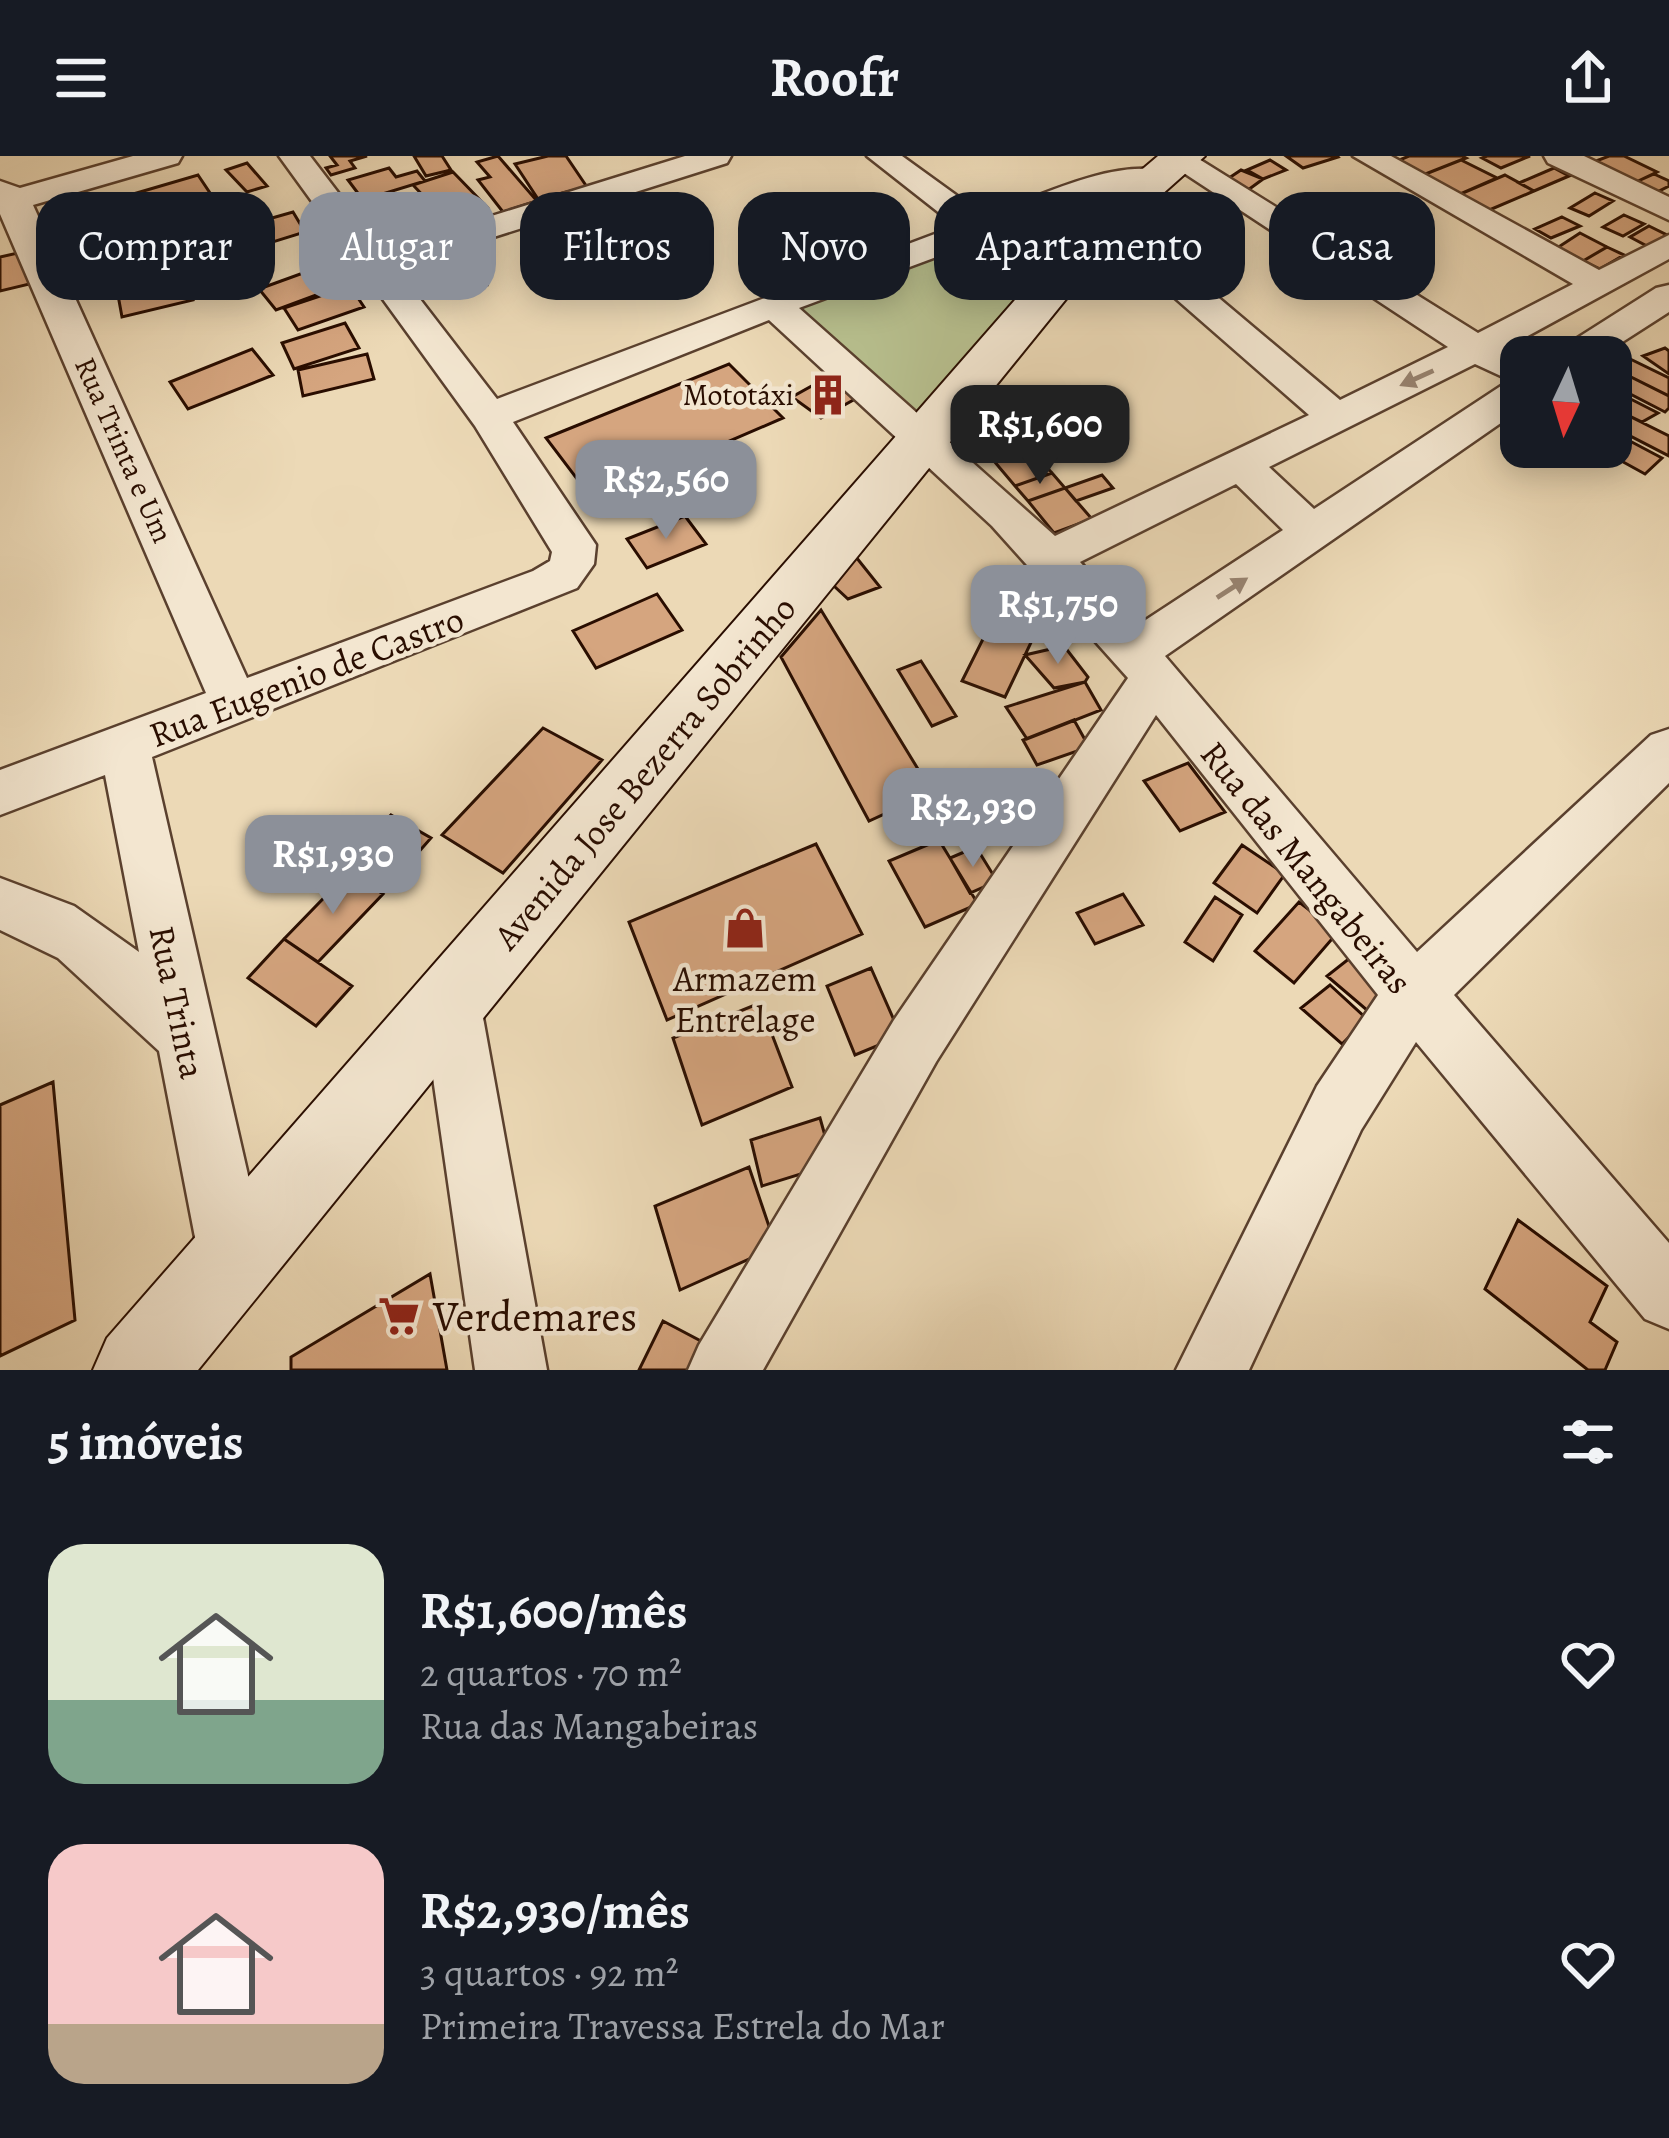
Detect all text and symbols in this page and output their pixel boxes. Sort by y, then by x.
text: Roofr [770,41,899,115]
icon: menu [48,45,114,111]
icon: share [1555,45,1621,111]
chip: Comprar [36,192,275,300]
chip: Alugar [299,192,496,300]
chip: Filtros [520,192,714,300]
chip: Novo [738,192,910,300]
chip: Apartamento [934,192,1245,300]
chip: Casa [1269,192,1435,300]
north arrow [1500,336,1632,468]
map controls [1500,336,1632,468]
street label: Rua Trinta e Um [65,351,183,549]
one-way arrow [1399,368,1434,388]
building icon: Mototáxi [805,372,851,418]
place label: Mototáxi [683,375,794,415]
pin: R$1,600 [929,385,1151,487]
text: R$1,600 [977,397,1103,450]
pin: R$2,560 [555,440,777,542]
text: R$2,560 [603,452,729,505]
pin: R$1,750 [947,565,1169,667]
text: R$1,750 [998,577,1118,630]
one-way arrow [1216,577,1248,599]
street label: Avenida Jose Bezerra Sobrinho [481,585,807,960]
street label: Rua Eugenio de Castro [142,594,470,759]
street label: Rua das Mangabeiras [1189,731,1424,1004]
pin: R$2,930 [862,768,1084,870]
text: R$2,930 [910,780,1036,833]
pin: R$1,930 [222,815,444,917]
text: R$1,930 [272,827,394,880]
shop icon: Armazem Entrelage [722,905,768,951]
street label: Rua Trinta [137,921,218,1083]
place label: Armazem Entrelage [672,954,817,1044]
place label: Verdemares [432,1288,637,1345]
supermarket icon: Verdemares [376,1293,422,1339]
text: 5 imóveis [48,1407,244,1477]
icon: filters [1555,1409,1621,1475]
text: R$1,600/mês [420,1576,687,1646]
icon: home [144,1592,288,1736]
icon: heart [1555,1631,1621,1697]
text: 2 quartos · 70 m² [420,1646,682,1699]
text: Rua das Mangabeiras [420,1699,758,1752]
text: R$2,930/mês [420,1876,690,1946]
icon: home [144,1892,288,2036]
icon: heart [1555,1931,1621,1997]
text: 3 quartos · 92 m² [420,1946,679,1999]
text: Primeira Travessa Estrela do Mar [420,1999,945,2052]

